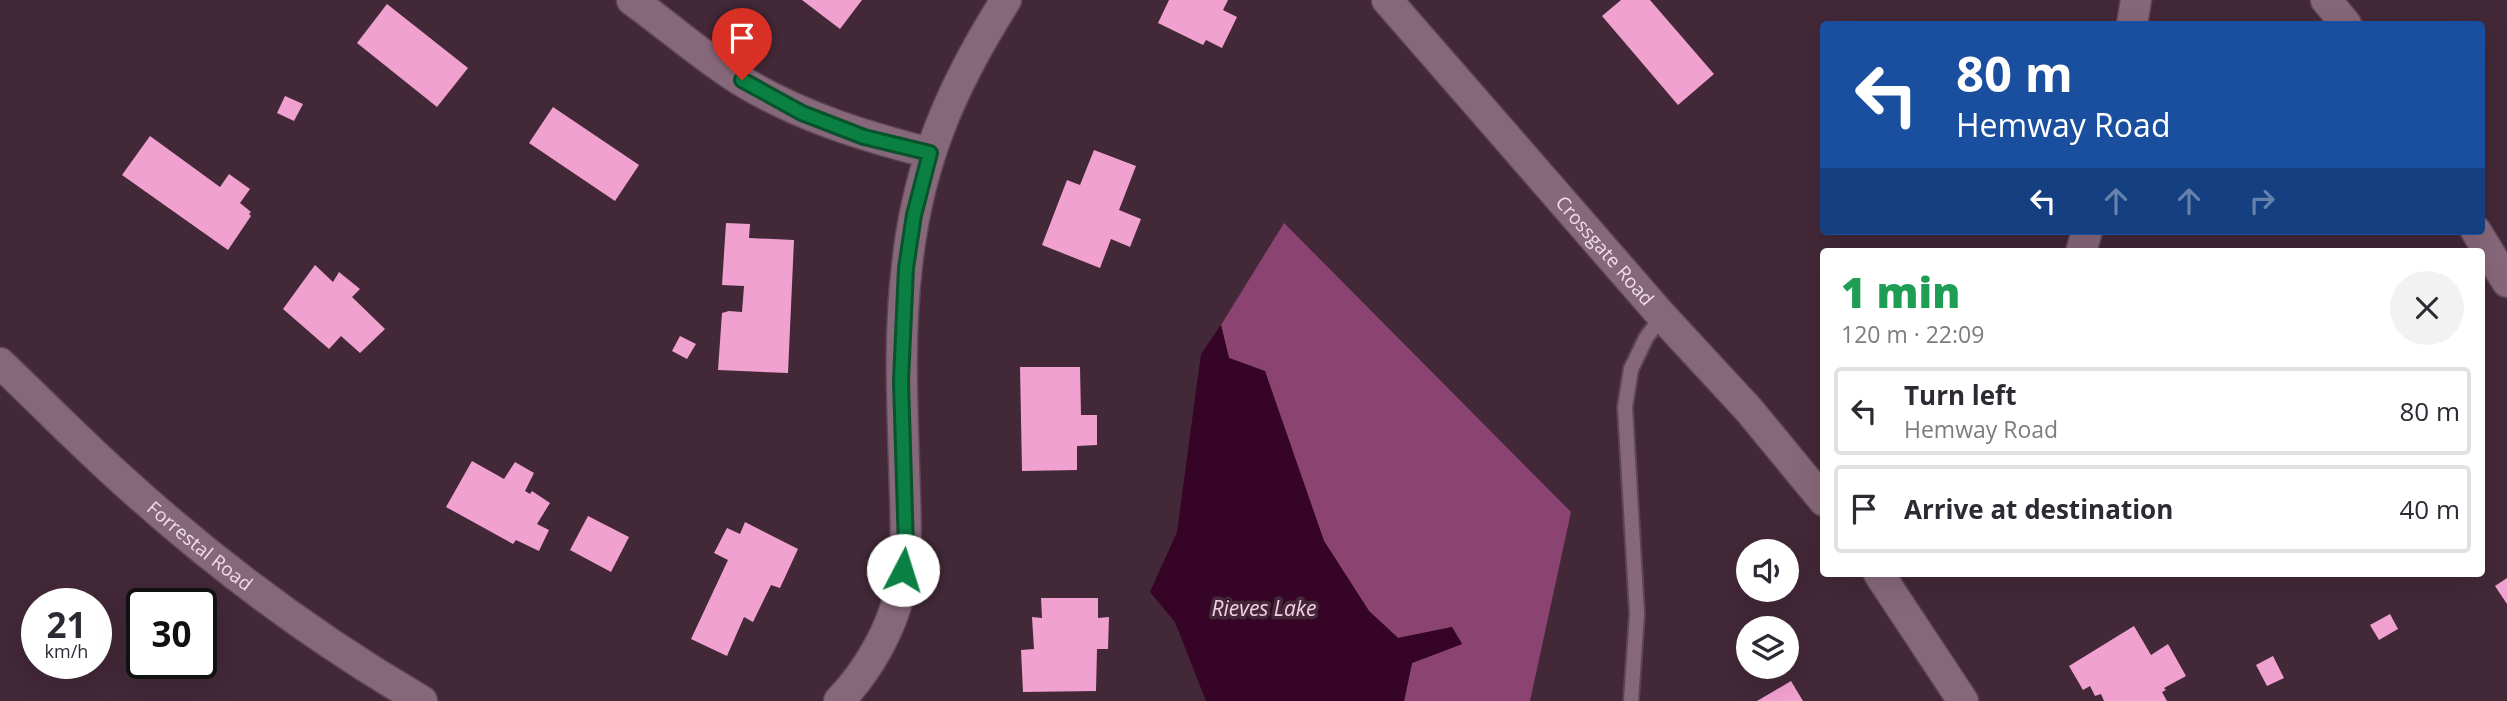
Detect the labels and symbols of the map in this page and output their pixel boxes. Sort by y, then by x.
pin [712,8,772,80]
street label: Crossgate Road [1550,190,1660,311]
street label: Forrestal Road [142,495,258,596]
position arrow [866,533,940,607]
speed limit sign: 30 [126,588,217,679]
water label: Rieves Lake [1211,594,1317,622]

